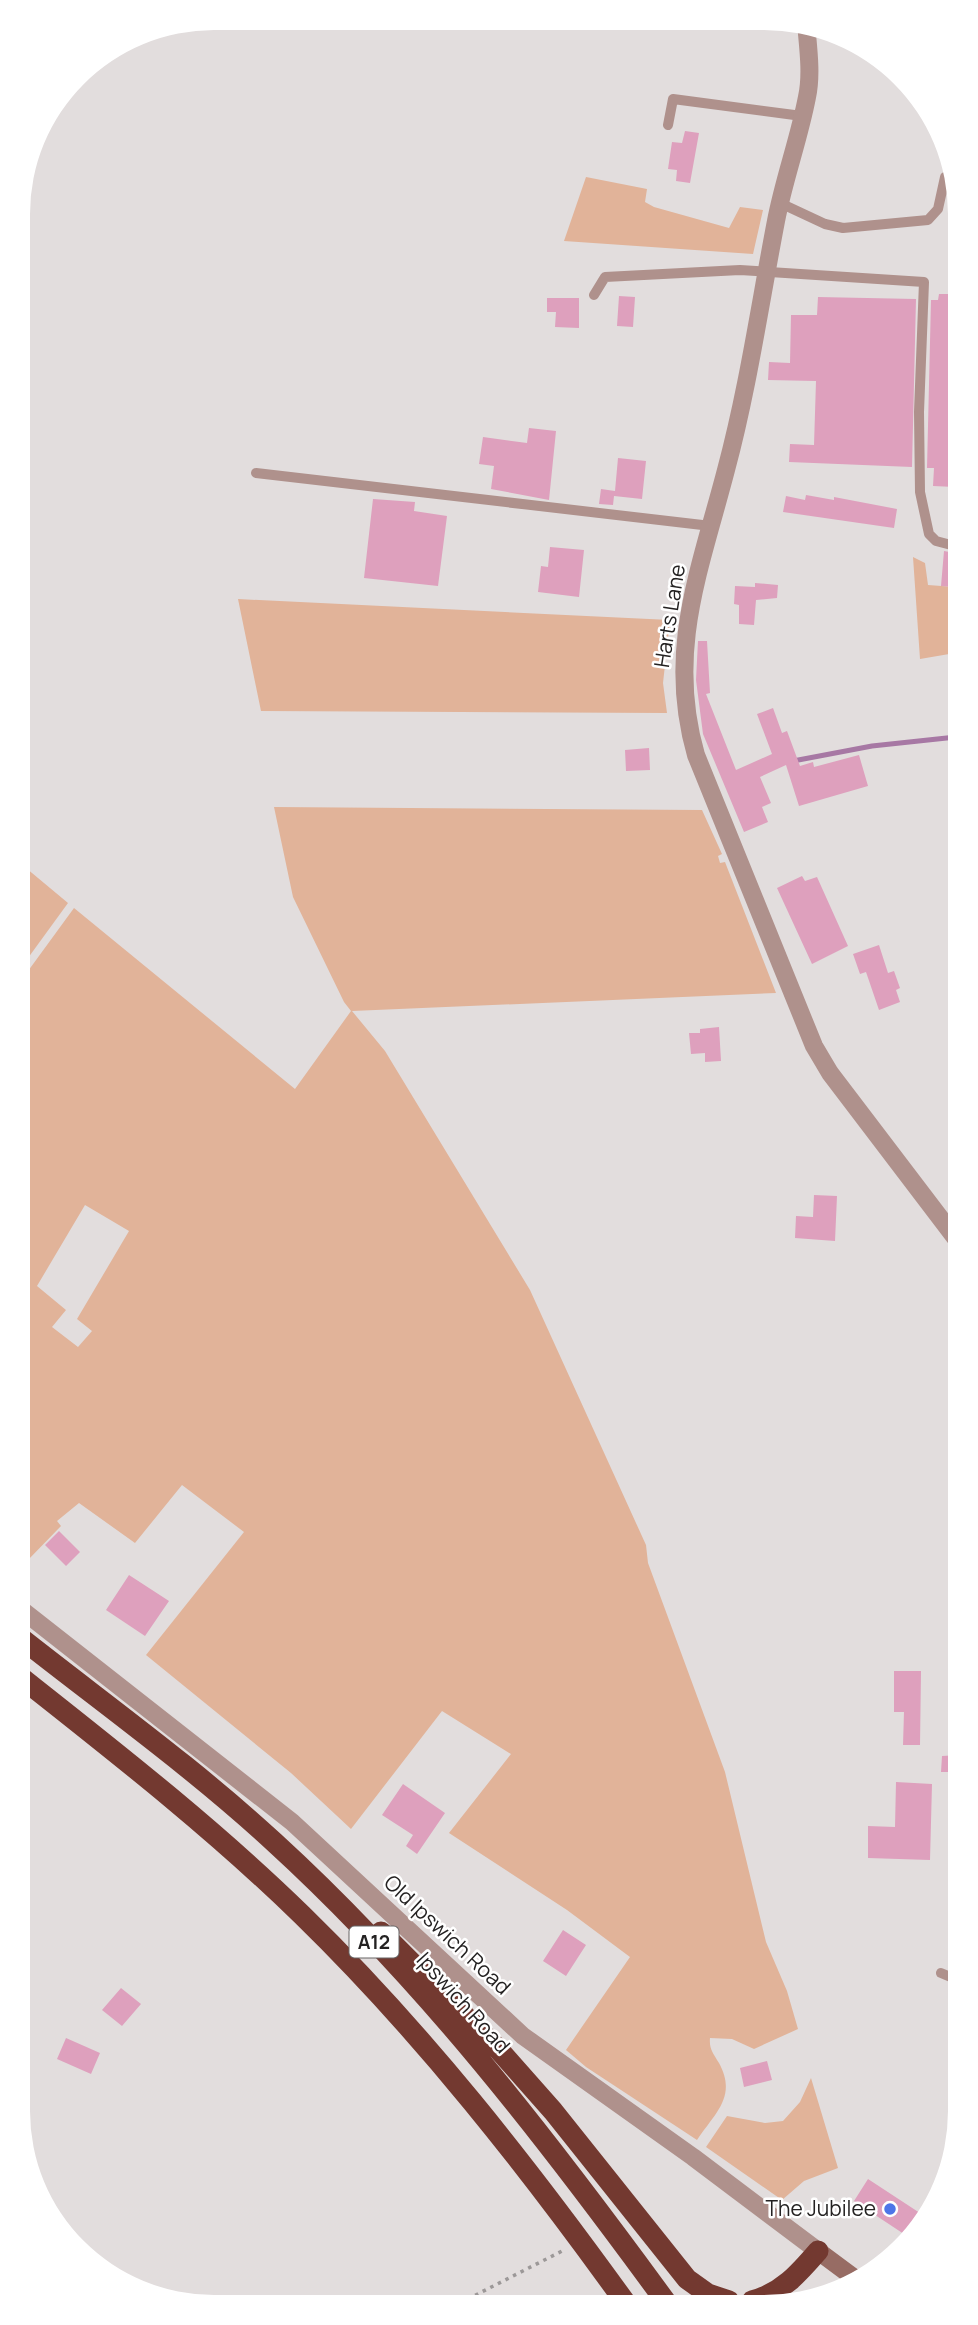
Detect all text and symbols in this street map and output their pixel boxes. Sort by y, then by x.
street label: Harts Lane [647,562,691,670]
street label: Old Ipswich Road [378,1868,517,2000]
road number: A12 [350,1926,398,1958]
street label: Ipswich Road [411,1946,517,2059]
place label: The Jubilee [766,2194,876,2222]
marker: The Jubilee [882,2201,898,2217]

